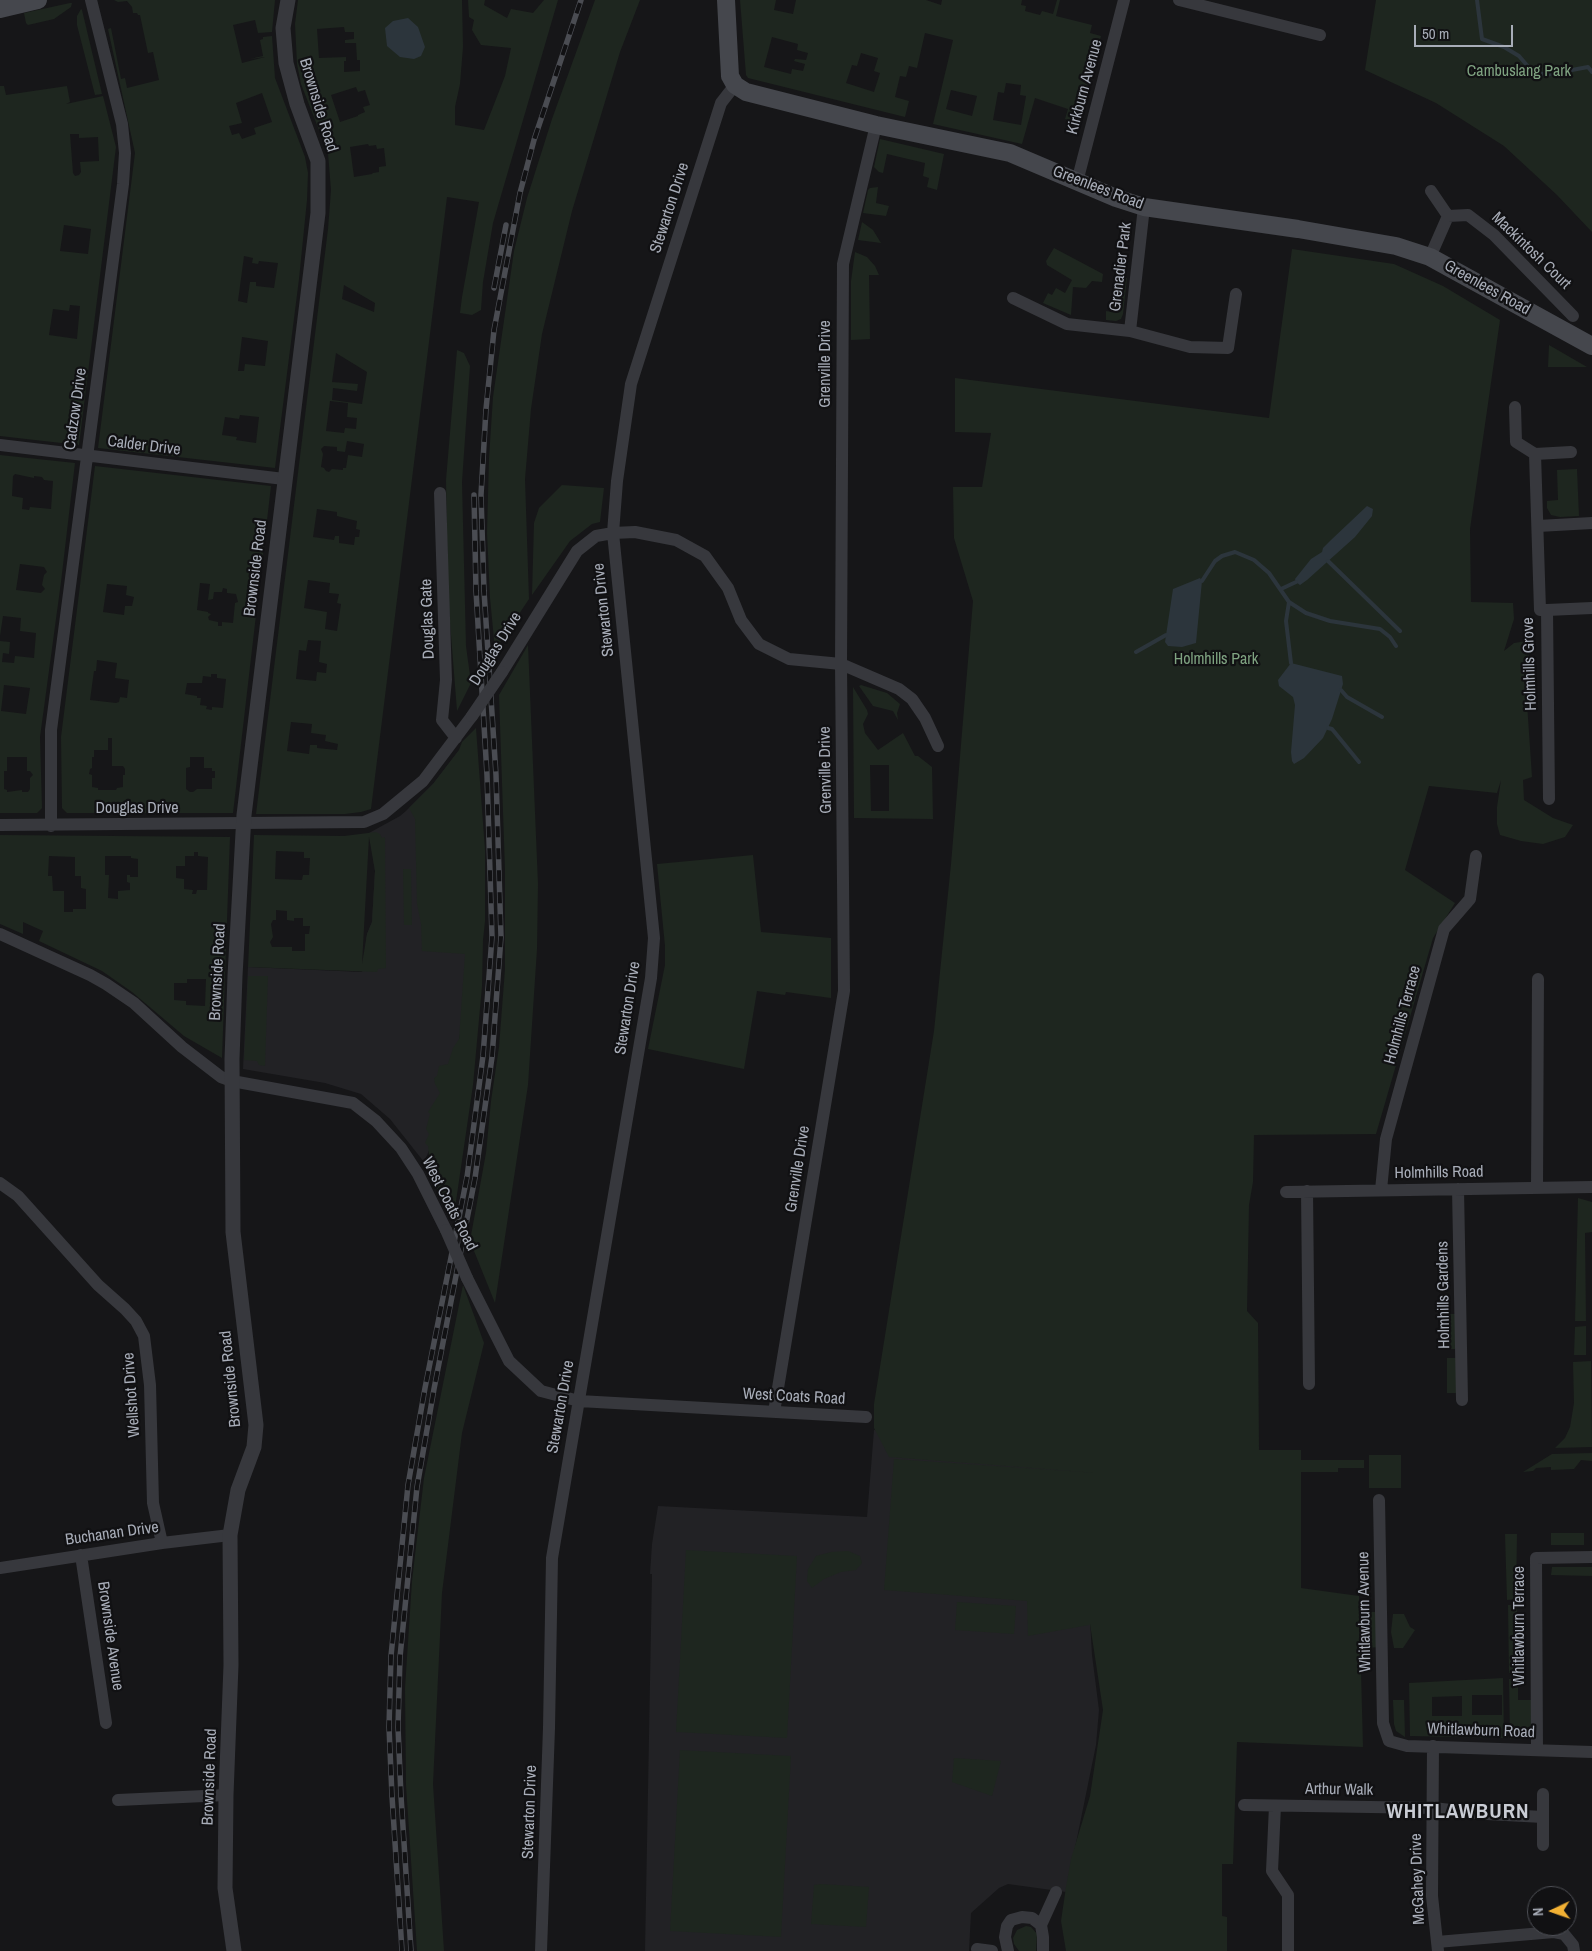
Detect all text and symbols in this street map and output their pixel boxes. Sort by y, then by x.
scale bar [1417,15,1516,47]
text: 50 m [1422,23,1449,44]
street label: Kirkburn Avenue [1063,37,1107,137]
street label: Brownside Road [295,56,341,154]
park label: Cambuslang Park [1467,62,1571,82]
street label: Stewarton Drive [646,160,694,256]
street label: Greenlees Road [1050,162,1146,214]
street label: Mackintosh Court [1487,208,1575,294]
street label: Grenadier Park [1106,221,1136,313]
street label: Greenlees Road [1441,256,1533,320]
street label: Grenville Drive [816,320,836,408]
street label: Cadzow Drive [61,367,91,451]
street label: Calder Drive [106,432,182,460]
street label: Brownside Road [241,519,271,617]
street label: Stewarton Drive [590,562,618,658]
street label: Douglas Gate [417,579,439,659]
street label: Douglas Drive [466,609,526,689]
street label: Holmhills Grove [1519,617,1541,711]
park label: Holmhills Park [1174,650,1258,670]
street label: Grenville Drive [816,726,836,814]
street label: Douglas Drive [95,799,179,819]
street label: Brownside Road [206,923,230,1021]
street label: Stewarton Drive [611,960,645,1056]
street label: Holmhills Terrace [1381,964,1425,1066]
street label: Grenville Drive [782,1124,814,1214]
street label: West Coats Road [417,1154,481,1254]
street label: Holmhills Road [1394,1163,1484,1183]
street label: Holmhills Gardens [1433,1241,1455,1349]
street label: Brownside Road [216,1330,246,1428]
street label: Wellshot Drive [119,1352,145,1438]
street label: Stewarton Drive [543,1359,579,1455]
street label: West Coats Road [742,1385,846,1409]
street label: Buchanan Drive [64,1518,160,1550]
street label: Whitlawburn Avenue [1354,1551,1376,1673]
street label: Whitlawburn Terrace [1510,1566,1530,1686]
street label: Brownside Avenue [93,1580,127,1692]
street label: Whitlawburn Road [1427,1720,1535,1742]
street label: Brownside Road [199,1728,221,1826]
street label: Stewarton Drive [519,1765,541,1859]
street label: Arthur Walk [1305,1780,1373,1800]
district label: WHITLAWBURN [1385,1799,1531,1825]
street label: McGahey Drive [1407,1833,1429,1925]
north arrow [1527,1886,1577,1936]
text: N [1529,1907,1547,1916]

